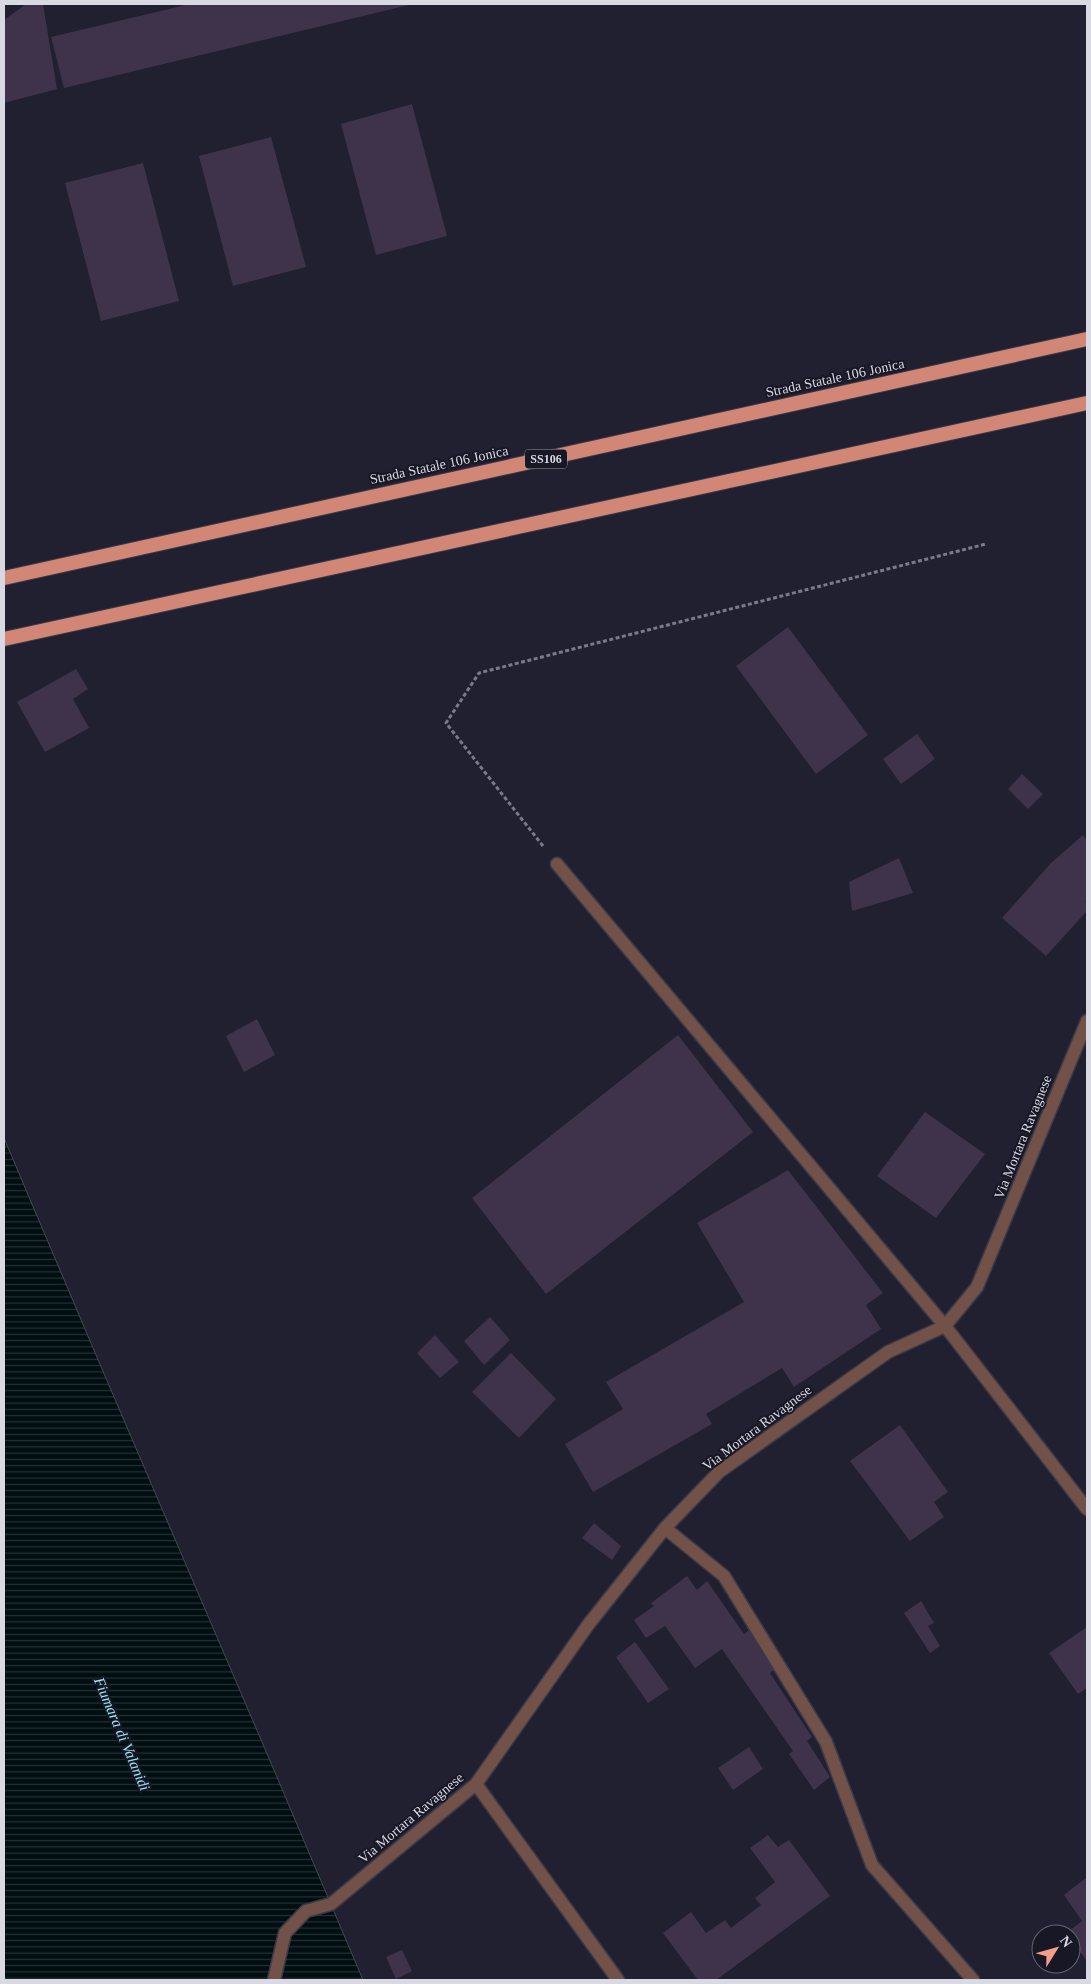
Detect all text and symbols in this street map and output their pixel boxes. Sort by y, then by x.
street label: Strada Statale 106 Jonica [764,356,906,400]
street label: Strada Statale 106 Jonica [368,443,510,487]
road number: SS106 [525,449,567,468]
street label: Via Mortara Ravagnese [991,1073,1055,1201]
street label: Via Mortara Ravagnese [700,1382,814,1474]
water label: Fiumara di Valanidi [90,1674,153,1793]
street label: Via Mortara Ravagnese [356,1770,466,1866]
north arrow [1031,1924,1081,1974]
text: N [1057,1933,1075,1950]

